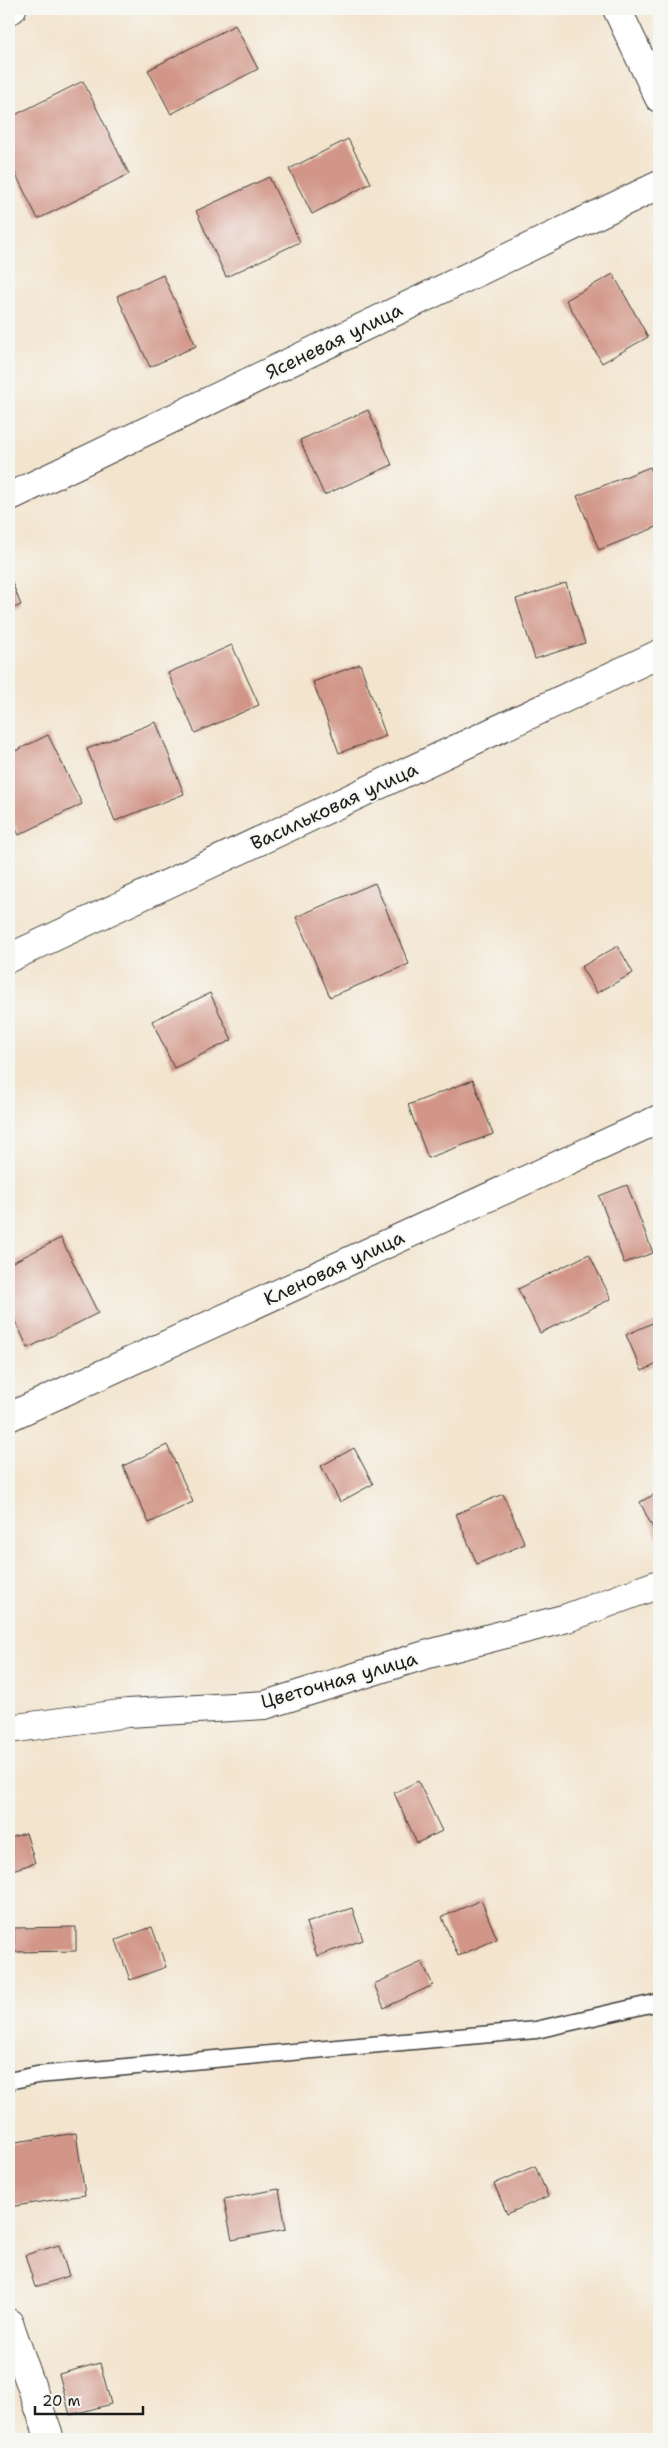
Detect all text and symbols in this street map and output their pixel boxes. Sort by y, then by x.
street label: Ясеневая улица [261,297,407,385]
street label: Васильковая улица [246,756,422,856]
street label: Кленовая улица [260,1224,408,1311]
street label: Цветочная улица [258,1646,420,1714]
scale bar [35,2383,142,2415]
text: 20 m [42,2391,81,2411]

